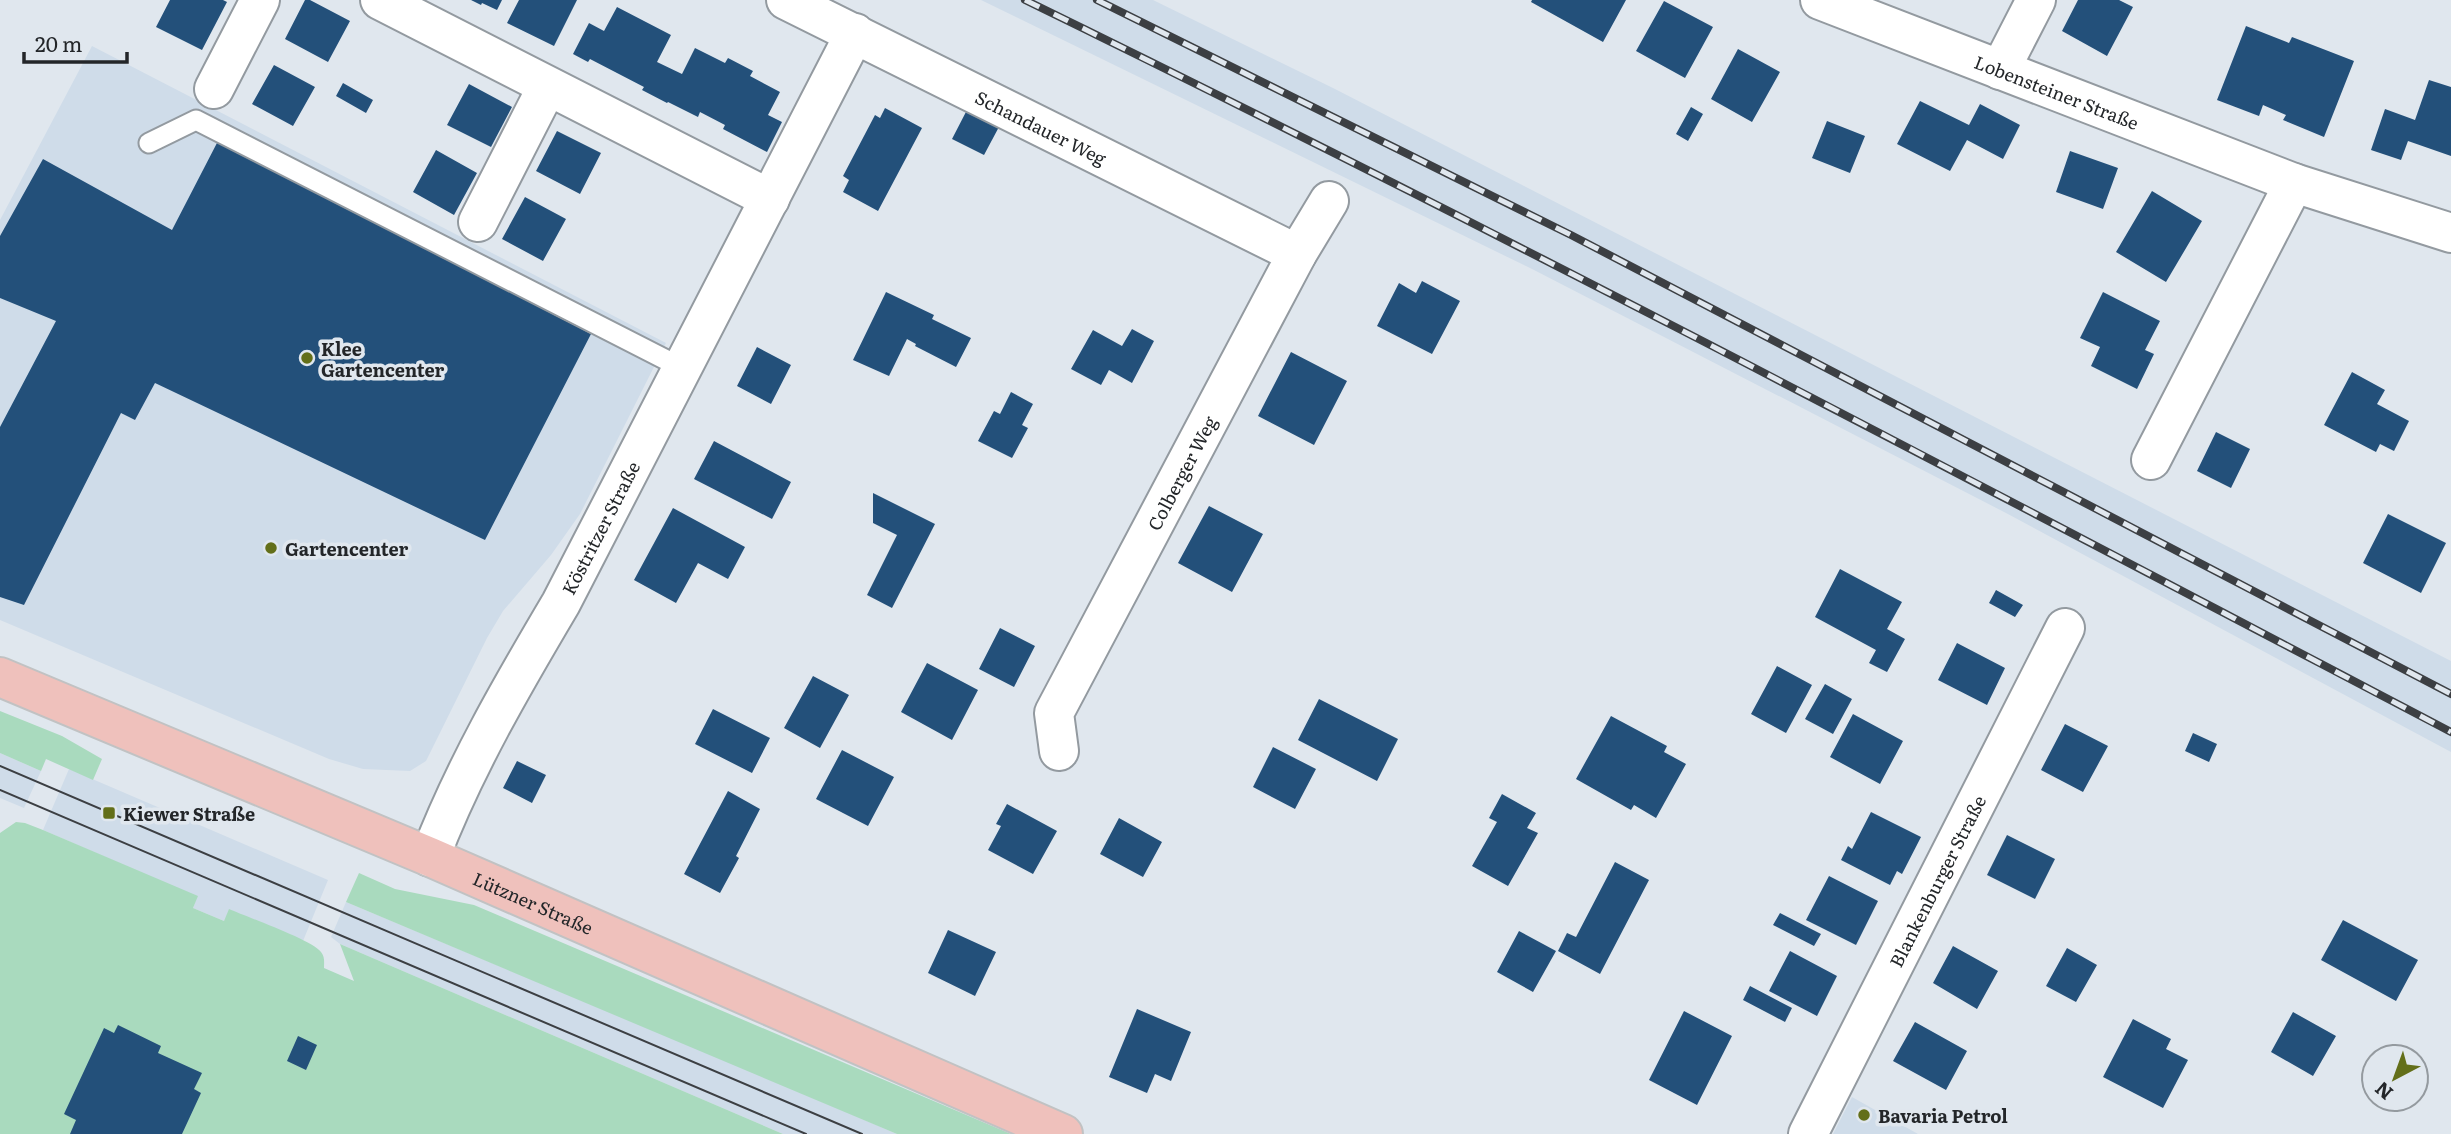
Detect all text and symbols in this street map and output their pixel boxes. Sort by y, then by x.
scale bar [24,21,128,65]
text: 20 m [35,27,82,58]
street label: Lobensteiner Straße [1971,48,2143,135]
street label: Schandauer Weg [971,83,1112,171]
place label: Klee Gartencenter [321,335,444,383]
marker: Klee Gartencenter [299,350,315,366]
street label: Colberger Weg [1140,410,1223,535]
street label: Köstritzer Straße [554,456,646,599]
place label: Gartencenter [285,535,408,562]
marker: Gartencenter [263,540,279,556]
street label: Blankenburger Straße [1882,790,1992,971]
place label: Kiewer Straße [123,800,255,827]
marker: Kiewer Straße [101,805,117,821]
street label: Lützner Straße [469,864,598,940]
north arrow [2360,1043,2430,1113]
text: N [2368,1076,2398,1107]
place label: Bavaria Petrol [1878,1102,2008,1129]
marker: Bavaria Petrol [1856,1107,1872,1123]

